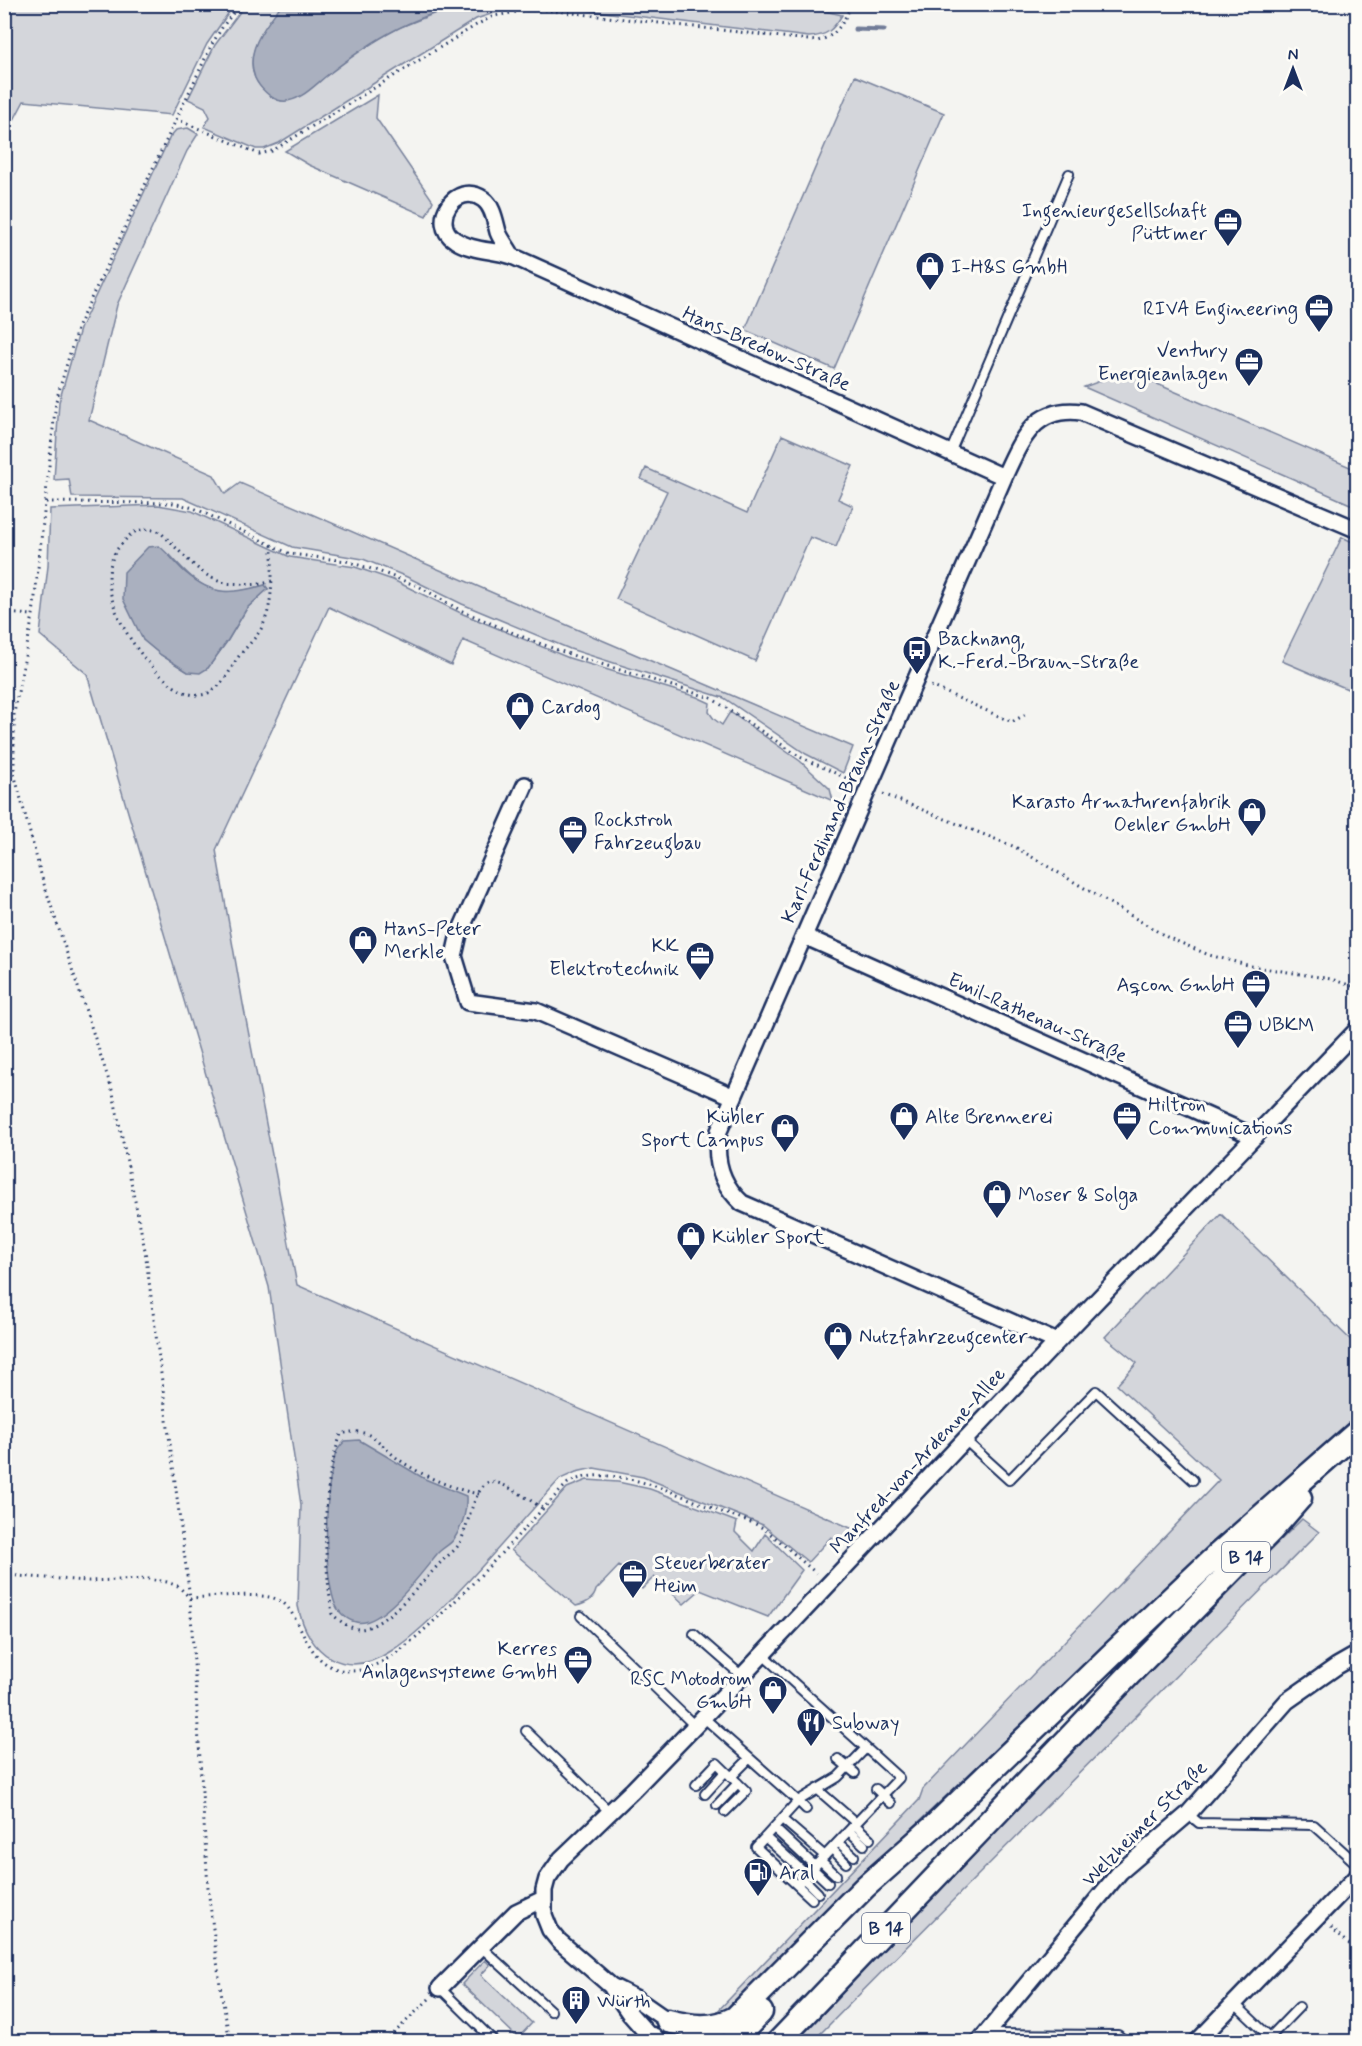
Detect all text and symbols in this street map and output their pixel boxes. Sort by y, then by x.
north arrow [1263,39,1323,99]
text: N [1288,45,1298,66]
place label: Ingenieurgesellschaft Püttmer [1022,198,1208,248]
office icon: Ingenieurgesellschaft Püttmer [1212,206,1244,248]
shop icon: I-H&S GmbH [914,250,946,292]
place label: I-H&S GmbH [951,254,1067,281]
office icon: RIVA Engineering [1303,292,1335,334]
place label: RIVA Engineering [1143,296,1298,325]
street label: Hans-Bredow-Straße [678,300,855,399]
place label: Ventury Energieanlagen [1098,338,1228,389]
office icon: Ventury Energieanlagen [1233,346,1265,388]
place label: Backnang, K.-Ferd.-Braun-Straße [938,626,1139,676]
bus stop icon: Backnang, K.-Ferd.-Braun-Straße [901,634,933,676]
street label: Karl-Ferdinand-Braun-Straße [775,676,907,928]
shop icon: Cardog [504,690,536,732]
place label: Cardog [541,694,601,721]
place label: Karasto Armaturenfabrik Oehler GmbH [1012,789,1231,839]
shop icon: Karasto Armaturenfabrik Oehler GmbH [1236,796,1268,838]
place label: Rockstroh Fahrzeugbau [594,807,701,859]
office icon: Rockstroh Fahrzeugbau [557,814,589,856]
place label: Hans-Peter Merkle [384,916,482,966]
shop icon: Hans-Peter Merkle [347,924,379,966]
place label: KK Elektrotechnik [549,933,679,983]
office icon: KK Elektrotechnik [684,940,716,982]
street label: Emil-Rathenau-Straße [943,967,1131,1070]
office icon: Aqcon GmbH [1240,968,1272,1010]
place label: Aqcon GmbH [1117,972,1235,999]
office icon: UBKM [1222,1008,1254,1050]
place label: UBKM [1259,1012,1314,1039]
place label: Hiltron Communications [1148,1092,1292,1142]
shop icon: Alte Brennerei [888,1100,920,1142]
office icon: Hiltron Communications [1111,1100,1143,1142]
place label: Kübler Sport Campus [641,1104,765,1154]
place label: Alte Brennerei [925,1104,1053,1131]
shop icon: Kübler Sport Campus [769,1112,801,1154]
shop icon: Moser & Solga [981,1178,1013,1220]
place label: Moser & Solga [1018,1182,1138,1210]
shop icon: Kübler Sport [675,1220,707,1262]
place label: Kübler Sport [712,1224,825,1251]
shop icon: Nutzfahrzeugcenter [822,1320,854,1362]
place label: Nutzfahrzeugcenter [859,1324,1028,1353]
street label: Manfred-von-Ardenne-Allee [824,1361,1012,1561]
road number: B 14 [1222,1542,1270,1572]
place label: Steuerberater Heim [654,1550,771,1600]
office icon: Steuerberater Heim [617,1558,649,1600]
place label: Kerres Anlagensysteme GmbH [361,1636,557,1687]
office icon: Kerres Anlagensysteme GmbH [562,1644,594,1686]
place label: RSC Motodrom GmbH [630,1666,752,1716]
shop icon: RSC Motodrom GmbH [757,1674,789,1716]
restaurant icon: Subway [795,1706,827,1748]
place label: Subway [832,1710,899,1737]
street label: Welzheimer Straße [1076,1755,1214,1893]
fuel station icon: Aral [742,1856,774,1898]
place label: Aral [779,1860,815,1887]
road number: B 14 [862,1913,910,1943]
building icon: Würth [560,1984,592,2026]
place label: Würth [597,1988,651,2015]

